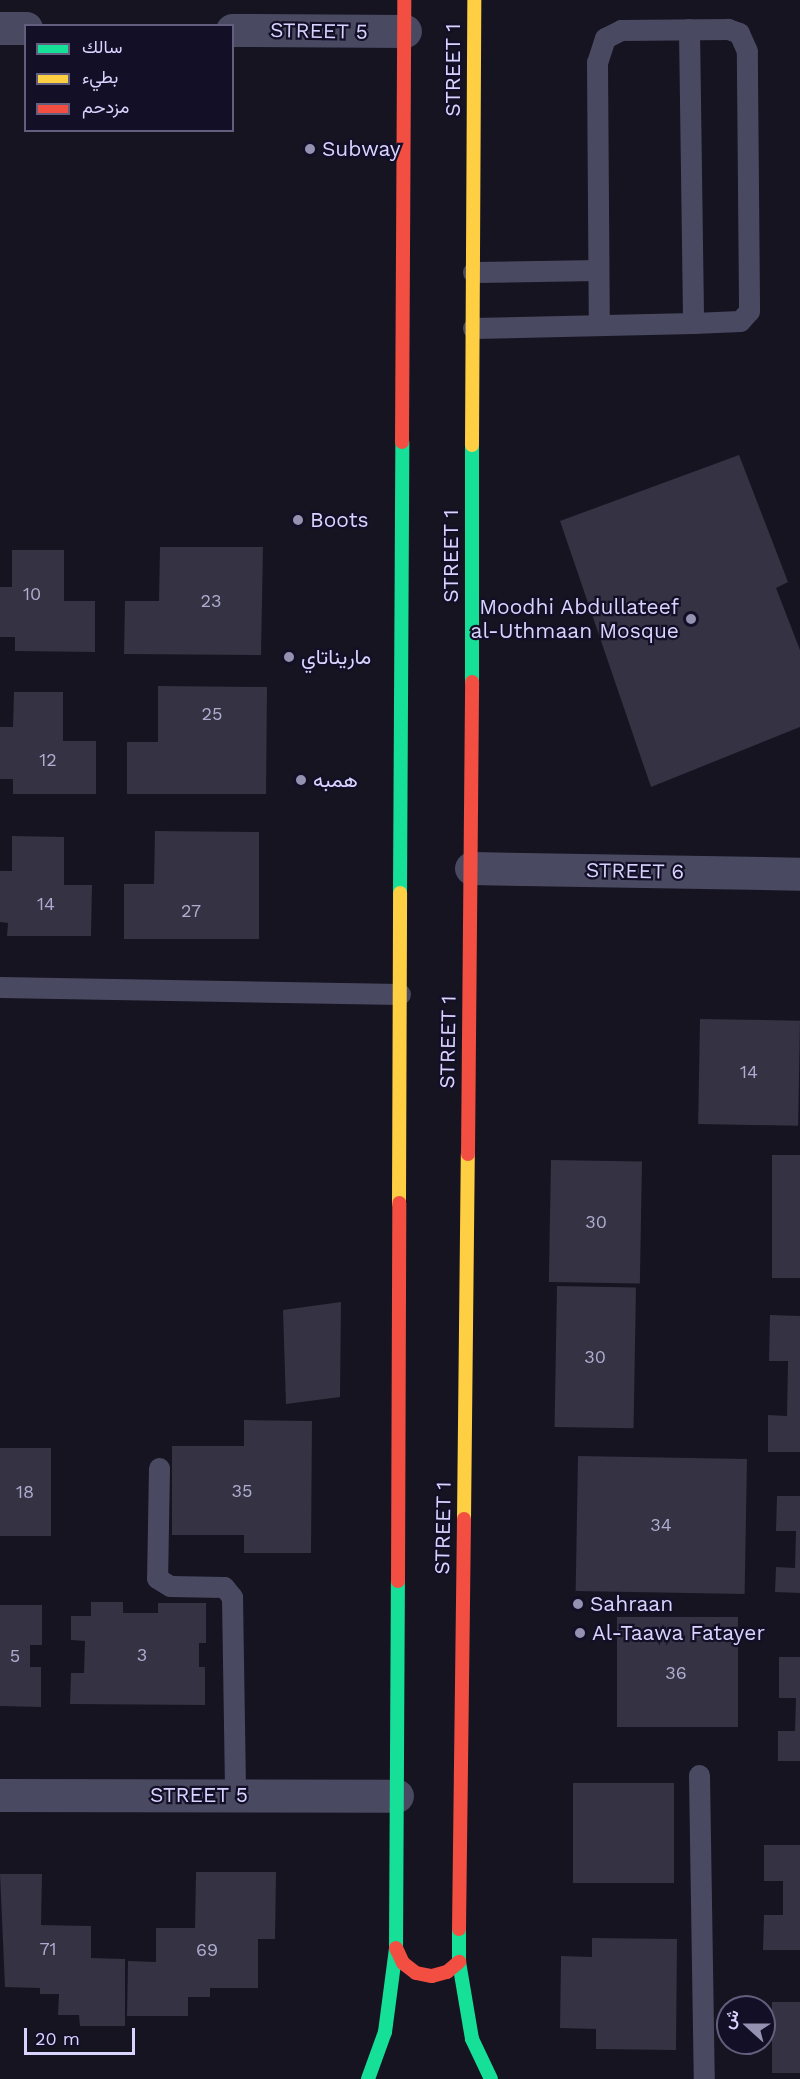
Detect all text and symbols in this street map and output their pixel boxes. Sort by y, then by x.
street label: STREET 5 [270,18,368,44]
street label: STREET 1 [440,23,466,117]
legend [24,24,234,132]
text: سالك [82,36,122,57]
text: بطيء [82,66,118,87]
text: مزدحم [82,96,129,117]
place label: Subway [322,136,401,162]
marker: Subway [303,142,317,156]
place label: Boots [310,507,369,533]
street label: STREET 1 [438,509,464,603]
marker: Boots [291,513,305,527]
house number: 10 [23,583,41,605]
house number: 23 [201,590,221,612]
place label: Moodhi Abdullateef al-Uthmaan Mosque [471,594,679,644]
marker: Moodhi Abdullateef al-Uthmaan Mosque [684,612,698,626]
place label: ماريناتاي [301,644,371,670]
marker: ماريناتاي [282,650,296,664]
house number: 25 [202,703,222,725]
house number: 12 [39,749,57,771]
place label: همبه [313,767,358,793]
marker: همبه [294,773,308,787]
street label: STREET 6 [585,858,685,884]
house number: 14 [37,893,55,915]
house number: 27 [181,900,201,922]
street label: STREET 1 [435,995,461,1089]
house number: 14 [740,1061,758,1083]
house number: 30 [585,1211,607,1233]
house number: 30 [584,1346,606,1368]
house number: 35 [232,1480,252,1502]
house number: 18 [16,1481,34,1503]
street label: STREET 1 [430,1481,456,1575]
house number: 34 [650,1514,672,1536]
place label: Sahraan [590,1591,673,1617]
marker: Sahraan [571,1597,585,1611]
place label: Al-Taawa Fatayer [592,1620,765,1646]
marker: Al-Taawa Fatayer [573,1626,587,1640]
house number: 3 [137,1644,147,1666]
house number: 5 [10,1645,20,1667]
house number: 36 [665,1662,687,1684]
street label: STREET 5 [150,1782,248,1808]
house number: 71 [39,1938,57,1960]
house number: 69 [196,1939,218,1961]
north arrow [716,1995,776,2055]
text: ش [718,2007,743,2031]
scale bar [27,2016,138,2054]
text: 20 m [35,2028,80,2049]

